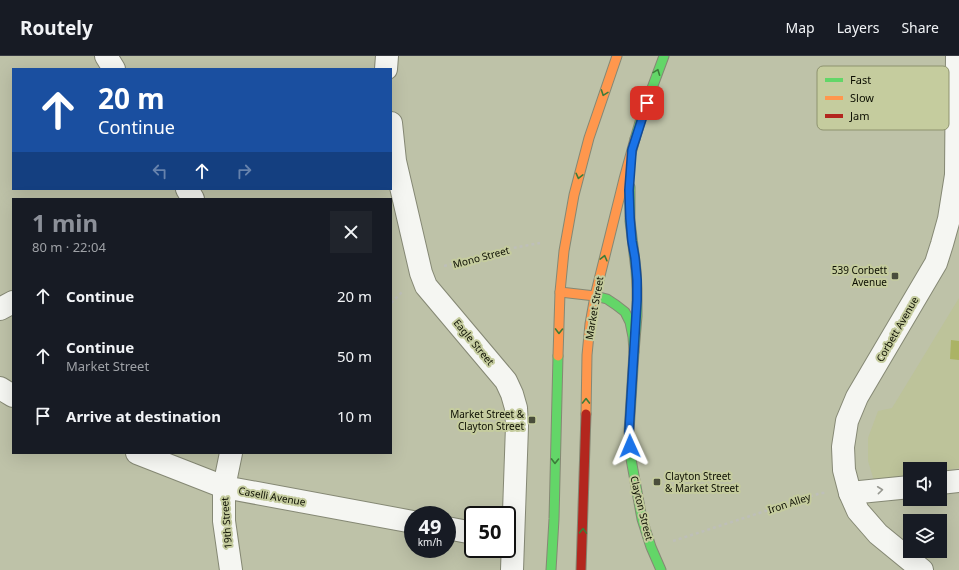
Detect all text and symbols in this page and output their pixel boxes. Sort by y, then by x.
text: Routely [20,15,93,41]
text: Map [786,18,815,37]
text: Layers [837,18,879,37]
text: Share [901,18,939,37]
legend [817,66,949,130]
one-way arrow [653,69,661,76]
text: Fast [850,72,871,87]
text: 20 m [98,79,165,117]
icon: ahead [32,84,84,136]
pin [630,86,664,120]
one-way arrow [600,89,608,96]
text: Slow [850,90,874,105]
icon: arrive [636,92,658,114]
text: Jam [849,108,869,123]
text: Continue [98,115,175,139]
icon: left [149,160,171,182]
icon: ahead [191,160,213,182]
icon: right [233,160,255,182]
one-way arrow [575,172,584,179]
text: 1 min [32,206,98,239]
button: close [330,211,372,253]
text: 80 m · 22:04 [32,238,106,256]
street label: Mono Street [451,243,511,271]
one-way arrow [599,255,608,262]
place label: 539 Corbett Avenue [832,263,887,289]
marker: 539 Corbett Avenue [890,271,900,281]
street label: Market Street [582,275,607,341]
icon: ahead [32,285,54,307]
text: Continue [66,286,134,306]
text: 20 m [337,286,372,306]
street label: Corbett Avenue [873,293,922,364]
street label: Eagle Street [451,316,498,368]
one-way arrow [555,328,563,334]
text: Continue [66,337,134,357]
icon: ahead [32,345,54,367]
text: 50 m [337,346,372,366]
text: Market Street [66,357,149,375]
one-way arrow [581,398,590,404]
icon: arrive [32,405,54,427]
text: Arrive at destination [66,406,221,426]
text: 10 m [337,406,372,426]
place label: Market Street & Clayton Street [450,407,525,433]
marker: Market Street & Clayton Street [527,415,537,425]
position arrow [609,425,651,467]
one-way arrow [551,458,560,464]
map controls [903,462,947,558]
button: sound [903,462,947,506]
place label: Clayton Street & Market Street [665,469,739,495]
street label: Clayton Street [627,474,657,542]
marker: Clayton Street & Market Street [652,477,662,487]
street label: Caselli Avenue [237,483,307,509]
one-way arrow [877,486,883,495]
street label: Iron Alley [766,489,813,516]
street label: 19th Street [217,496,235,549]
speed limit sign: 50 [464,506,516,558]
text: 49 [419,513,441,540]
button: layers [903,514,947,558]
one-way arrow [578,528,587,534]
text: km/h [418,535,442,549]

